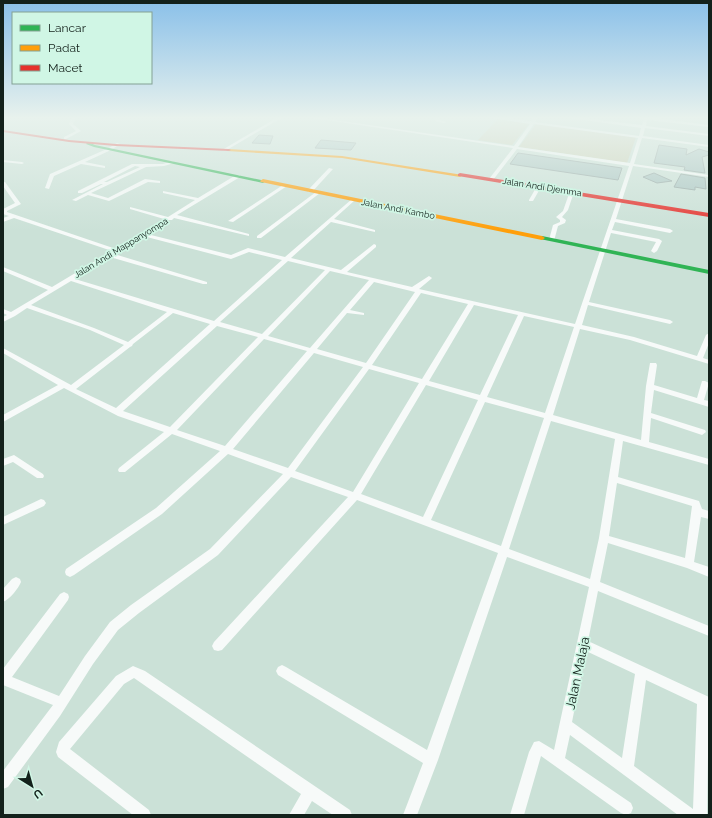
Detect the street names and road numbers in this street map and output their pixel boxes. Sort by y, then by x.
street label: Jalan Andi Djemma [502,176,582,198]
street label: Jalan Andi Kambo [360,197,436,221]
street label: Jalan Andi Mappanyompa [72,216,170,280]
street label: Jalan Malaja [562,635,592,711]

